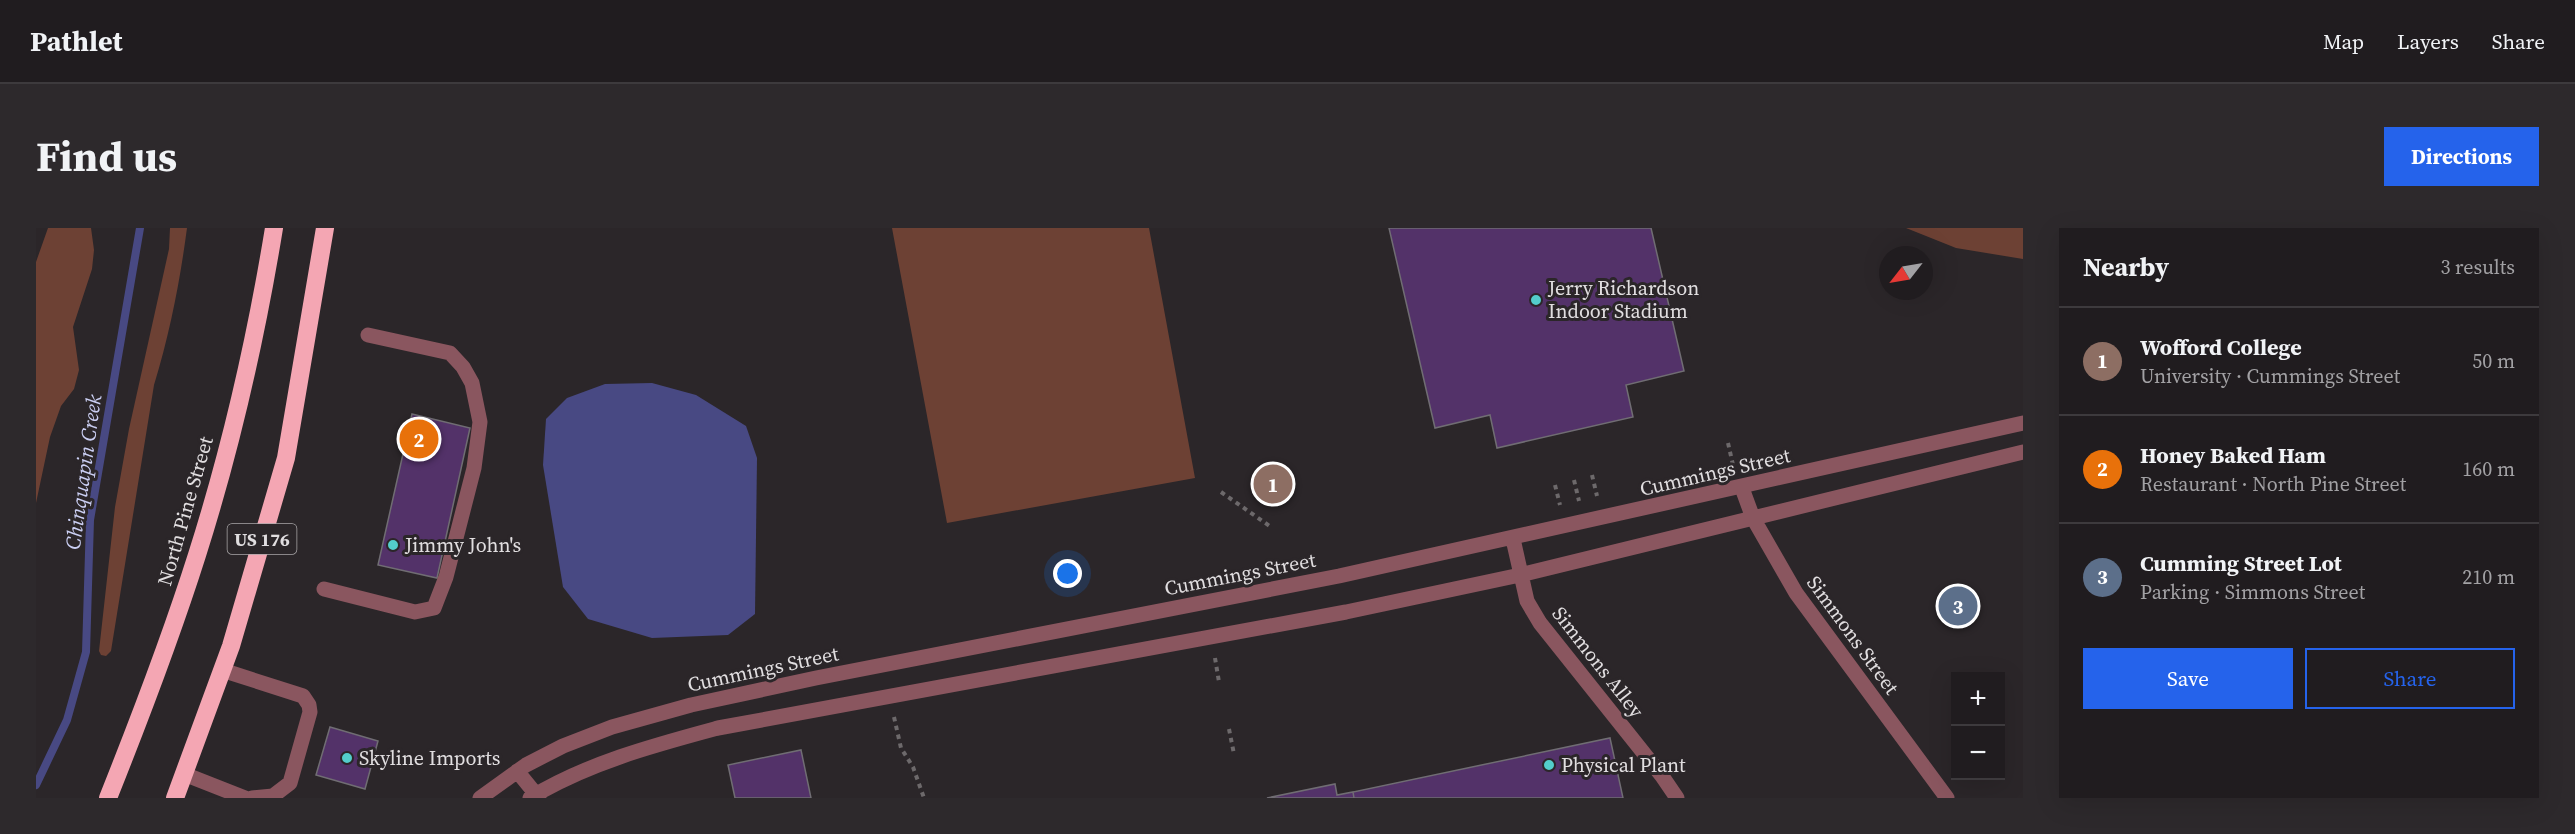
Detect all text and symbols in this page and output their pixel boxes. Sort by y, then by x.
text: Pathlet [30,22,123,60]
text: Map [2323,27,2364,56]
text: Layers [2397,27,2459,56]
text: Share [2492,27,2545,56]
text: Find us [36,127,177,185]
button: Directions [2384,127,2539,186]
north arrow [1879,246,1933,300]
text: Nearby [2083,249,2169,285]
text: 3 results [2440,253,2515,281]
place label: Jerry Richardson Indoor Stadium [1547,274,1699,325]
marker: Jerry Richardson Indoor Stadium [1529,293,1543,307]
text: Wofford College [2140,332,2302,362]
text: 1 [2097,347,2108,375]
text: 50 m [2472,347,2515,375]
text: University · Cummings Street [2140,362,2400,390]
water label: Chinquapin Creek [58,392,108,551]
pin: 2 [400,416,439,462]
street label: North Pine Street [150,433,220,589]
text: Honey Baked Ham [2140,440,2326,470]
street label: Cummings Street [1637,441,1793,503]
text: 2 [2097,455,2108,483]
text: 160 m [2462,455,2515,483]
pin: 1 [1254,462,1292,506]
text: Restaurant · North Pine Street [2140,470,2406,498]
road number: US 176 [228,524,296,554]
place label: Jimmy John's [404,531,521,559]
marker: Jimmy John's [386,538,400,552]
street label: Cummings Street [1162,546,1319,602]
text: Cumming Street Lot [2140,548,2342,578]
your location [1053,559,1082,588]
text: 3 [2097,563,2108,591]
text: 210 m [2462,563,2515,591]
street label: Simmons Street [1800,570,1906,700]
text: Parking · Simmons Street [2140,578,2365,606]
pin: 3 [1938,584,1978,628]
street label: Simmons Alley [1546,601,1651,724]
street label: Cummings Street [685,639,842,699]
button: Save [2083,648,2293,709]
button: Share [2305,648,2515,709]
map controls [1951,672,2005,780]
button: + [1951,672,2005,726]
button: − [1951,726,2005,780]
place label: Skyline Imports [359,744,501,772]
marker: Skyline Imports [340,751,354,765]
place label: Physical Plant [1561,751,1686,779]
marker: Physical Plant [1542,758,1556,772]

